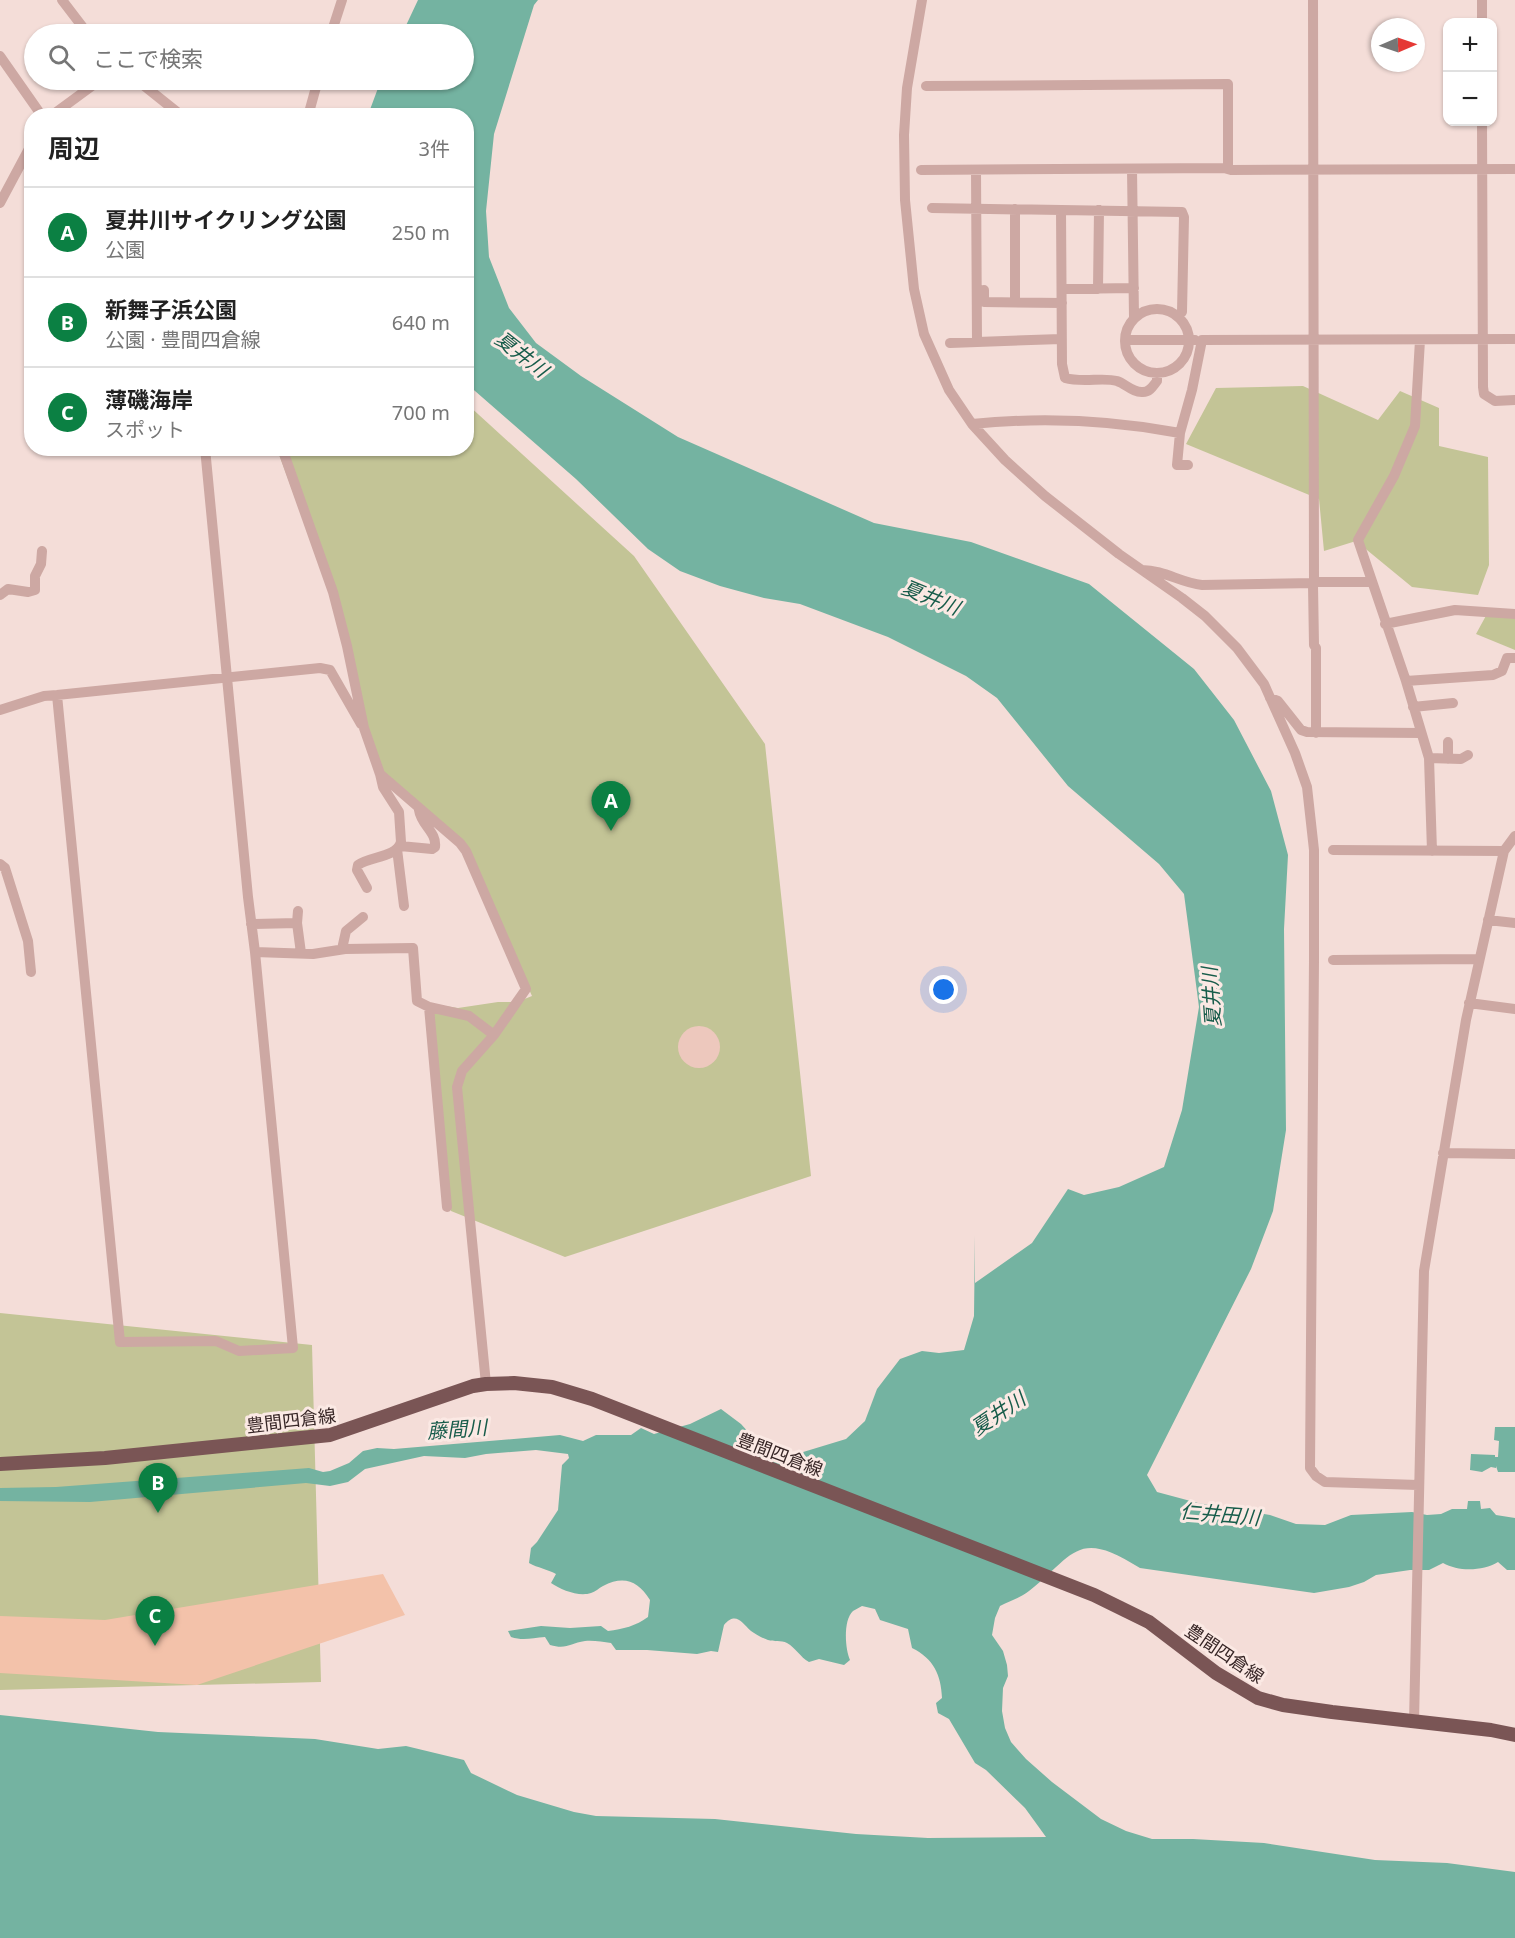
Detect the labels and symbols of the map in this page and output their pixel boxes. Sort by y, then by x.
north arrow [1371,18,1425,72]
water label: 夏井川 [490,325,556,384]
water label: 夏井川 [898,573,966,622]
pin: A [592,782,630,831]
water label: 夏井川 [1195,964,1227,1028]
your location [929,975,958,1004]
water label: 夏井川 [966,1384,1032,1441]
street label: 豊間四倉線 [245,1403,337,1437]
water label: 藤間川 [426,1413,490,1445]
street label: 豊間四倉線 [734,1427,826,1481]
pin: B [138,1464,178,1513]
water label: 仁井田川 [1179,1497,1263,1531]
pin: C [136,1596,174,1646]
street label: 豊間四倉線 [1181,1618,1269,1688]

